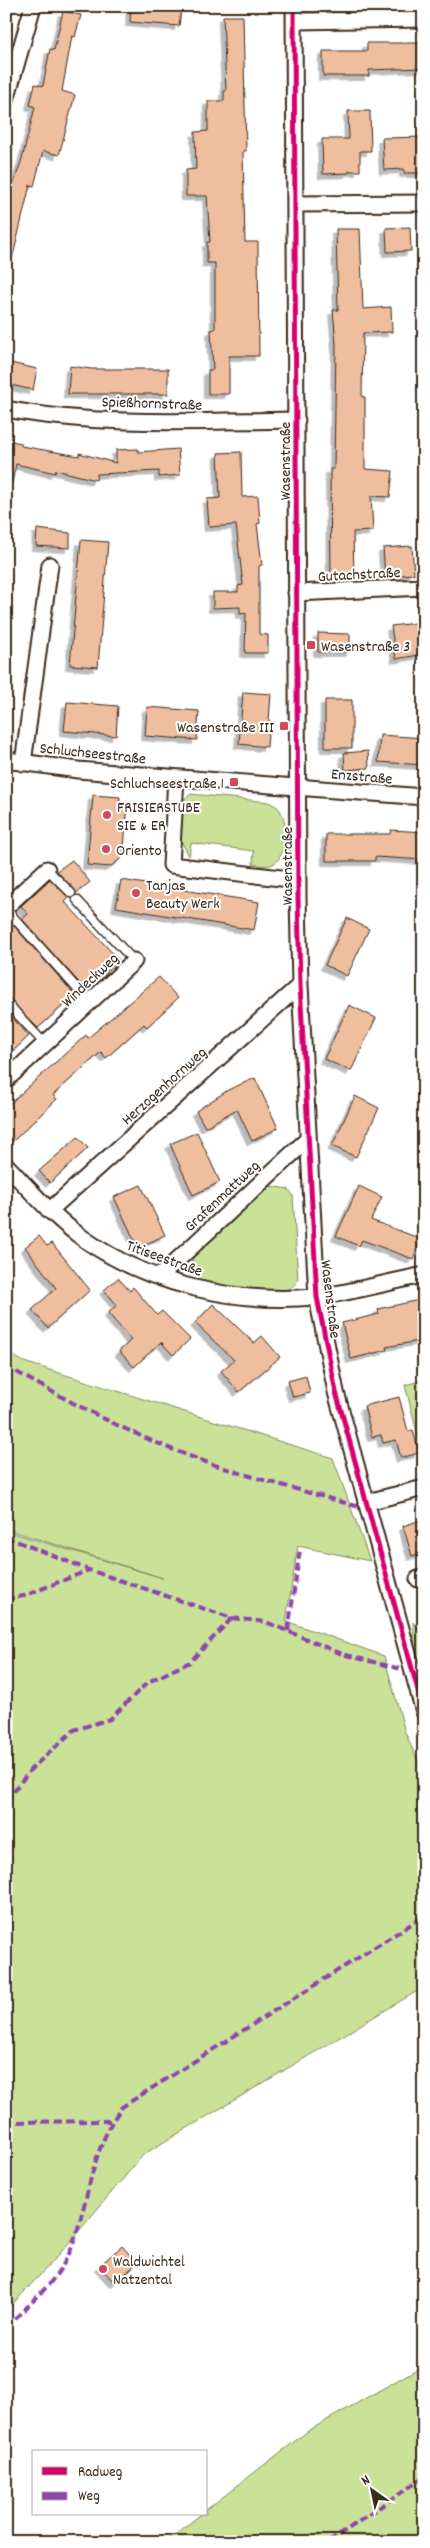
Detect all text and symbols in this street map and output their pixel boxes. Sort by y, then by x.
street label: Spießhornstraße [101,391,203,418]
street label: Wasenstraße [275,422,298,500]
street label: Gutachstraße [317,562,401,589]
place label: Wasenstraße 3 [321,636,410,659]
marker: Wasenstraße 3 [305,639,317,651]
place label: Wasenstraße III [177,717,274,740]
marker: Wasenstraße III [278,720,290,732]
street label: Schluchseestraße [38,737,147,772]
street label: Enzstraße [330,763,393,792]
place label: Schluchseestraße 1 [110,773,224,796]
marker: Schluchseestraße 1 [228,776,240,788]
place label: FRISIERSTUBE SIE & ER [117,797,201,838]
marker: FRISIERSTUBE SIE & ER [101,809,113,821]
street label: Wasenstraße [277,827,300,905]
place label: Oriento [116,840,162,863]
marker: Oriento [100,843,112,855]
place label: Tanjas Beauty Werk [146,875,220,916]
marker: Tanjas Beauty Werk [130,887,142,899]
street label: Windeckweg [57,948,125,1014]
street label: Herzogenhornweg [117,1042,212,1132]
street label: Grafenmattweg [180,1156,266,1238]
street label: Titiseestraße [123,1235,206,1284]
street label: Wasenstraße [313,1259,346,1340]
place label: Waldwichtel Natzental [113,2251,185,2292]
marker: Waldwichtel Natzental [97,2263,109,2275]
legend [32,2450,208,2516]
text: Radweg [78,2462,122,2484]
north arrow [348,2466,398,2516]
text: N [358,2470,374,2491]
text: Weg [78,2486,100,2508]

